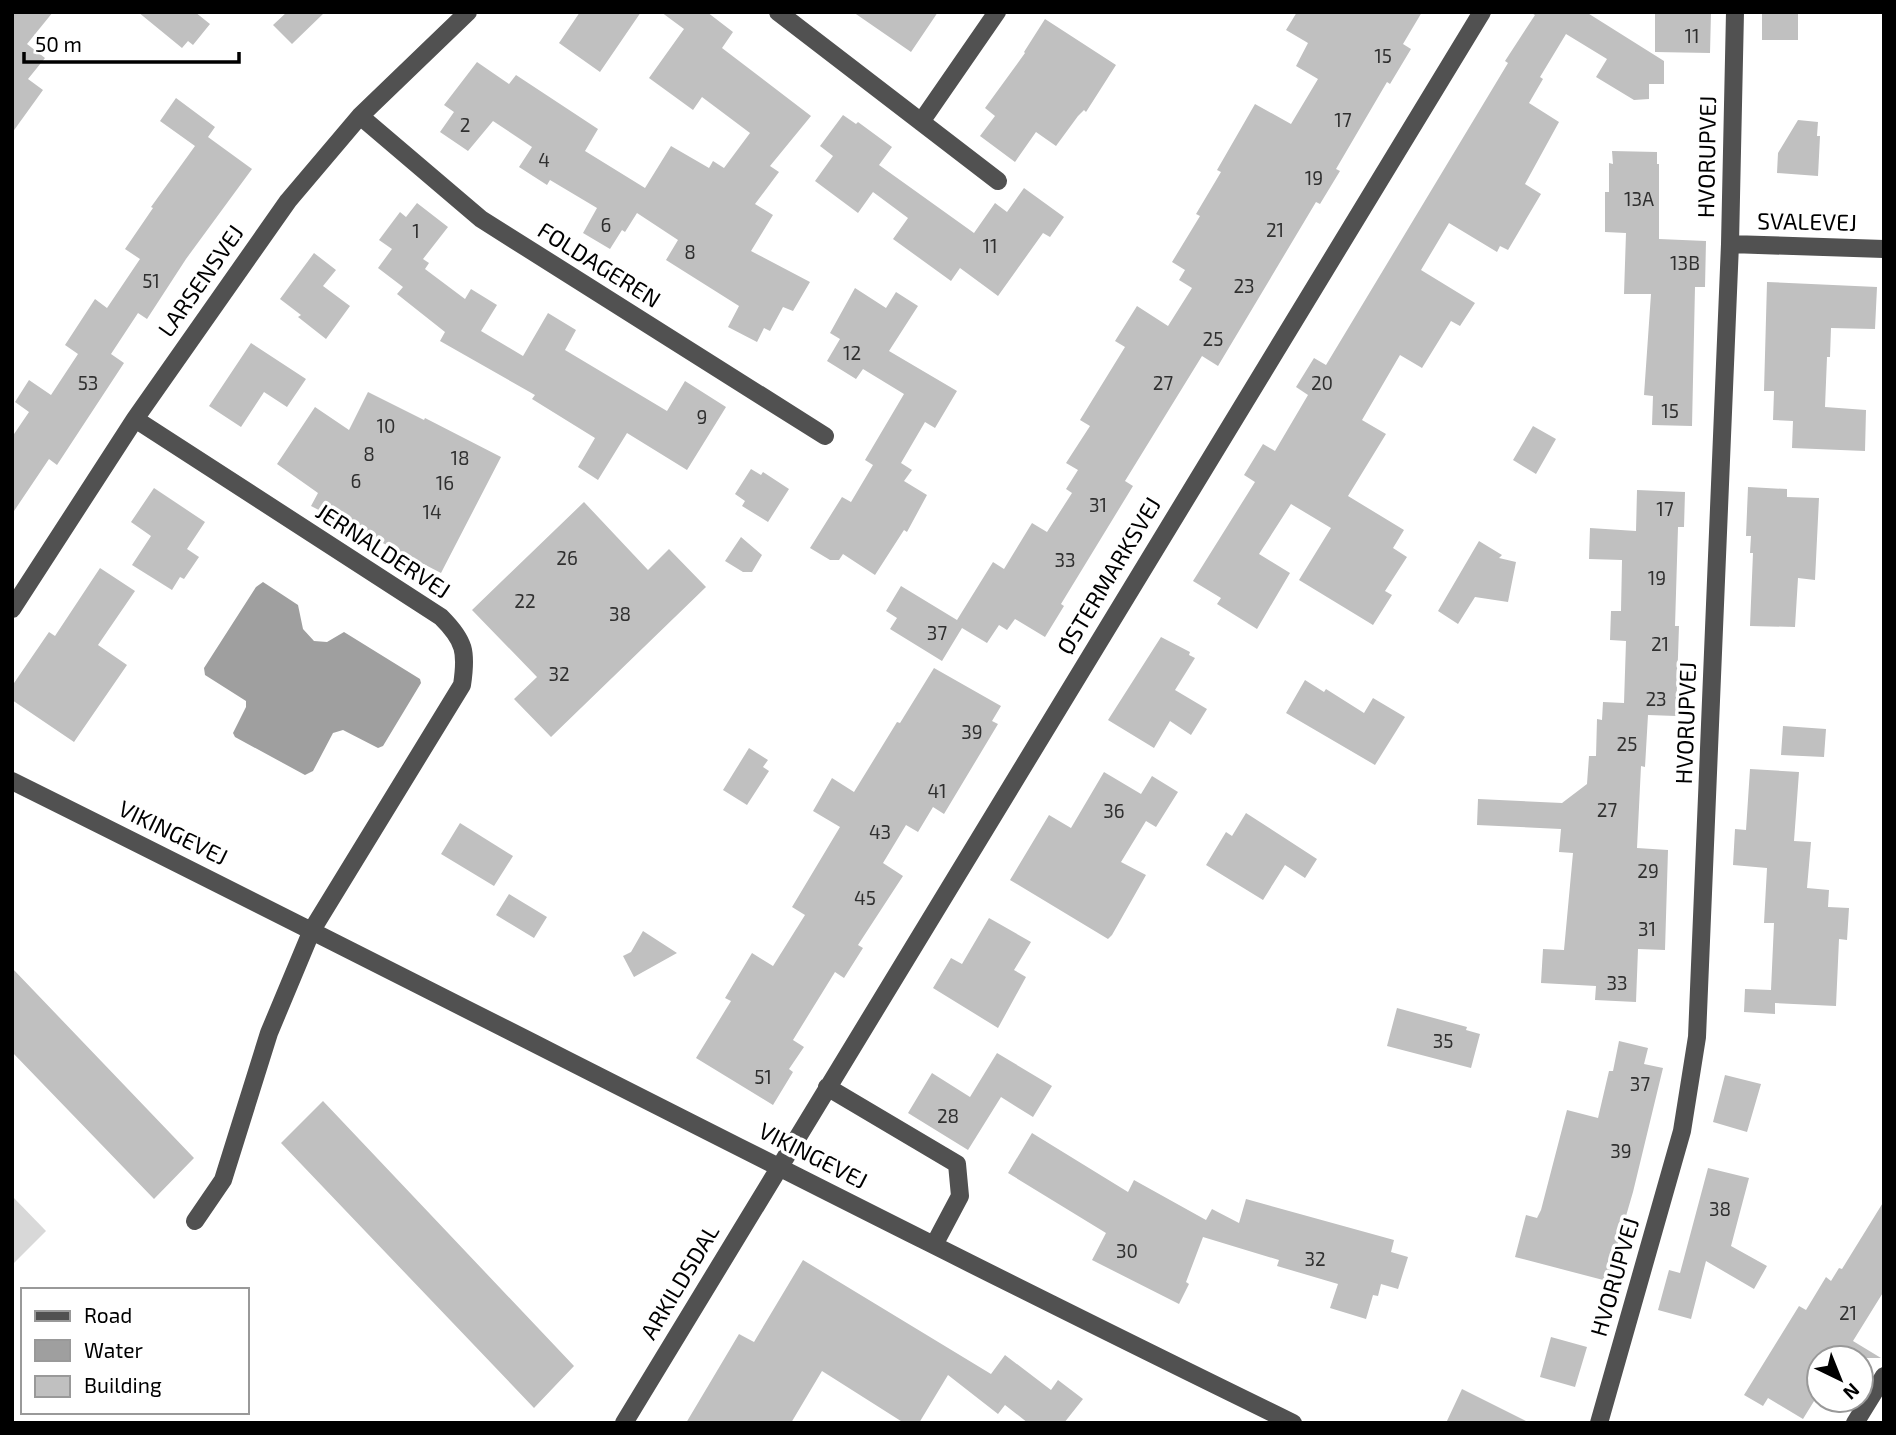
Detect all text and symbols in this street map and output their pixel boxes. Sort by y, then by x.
scale bar [24,21,240,65]
house number: 11 [1684,24,1700,47]
text: 50 m [35,31,82,56]
house number: 15 [1374,44,1392,67]
street label: HVORUPVEJ [1691,96,1721,218]
house number: 17 [1334,108,1352,131]
house number: 2 [460,113,470,136]
house number: 4 [538,148,550,171]
house number: 19 [1305,166,1323,189]
house number: 13A [1624,187,1654,210]
street label: SVALEVEJ [1757,206,1857,236]
house number: 6 [601,213,611,236]
street label: FOLDAGEREN [533,215,666,313]
house number: 21 [1266,218,1284,241]
street label: LARSENSVEJ [151,219,249,342]
house number: 1 [412,219,420,242]
house number: 11 [982,234,998,257]
house number: 8 [684,240,696,263]
house number: 13B [1670,251,1700,274]
house number: 51 [142,269,160,292]
house number: 23 [1233,274,1255,297]
house number: 25 [1203,327,1223,350]
house number: 12 [843,341,861,364]
house number: 53 [78,371,98,394]
house number: 27 [1153,371,1173,394]
house number: 20 [1311,371,1333,394]
house number: 15 [1661,399,1679,422]
house number: 9 [697,405,707,428]
house number: 10 [376,414,396,437]
house number: 8 [363,442,375,465]
house number: 18 [450,446,470,469]
house number: 6 [351,469,361,492]
house number: 16 [436,471,454,494]
street label: ØSTERMARKSVEJ [1050,492,1166,659]
house number: 31 [1089,493,1107,516]
street label: JERNALDERVEJ [311,496,456,604]
house number: 17 [1656,497,1674,520]
house number: 14 [422,500,442,523]
house number: 26 [556,546,578,569]
house number: 33 [1054,548,1076,571]
house number: 19 [1648,566,1666,589]
house number: 22 [514,589,536,612]
house number: 38 [609,602,631,625]
house number: 37 [927,621,947,644]
house number: 21 [1651,632,1669,655]
street label: HVORUPVEJ [1669,661,1701,785]
house number: 32 [548,662,570,685]
house number: 23 [1645,687,1667,710]
house number: 39 [961,720,983,743]
house number: 25 [1617,732,1637,755]
house number: 41 [927,779,947,802]
street label: VIKINGEVEJ [114,794,233,871]
house number: 27 [1597,798,1617,821]
house number: 36 [1103,799,1125,822]
house number: 43 [869,820,891,843]
house number: 29 [1637,859,1659,882]
house number: 45 [854,886,876,909]
house number: 31 [1638,917,1656,940]
house number: 33 [1606,971,1628,994]
house number: 35 [1433,1029,1453,1052]
house number: 51 [754,1065,772,1088]
house number: 37 [1630,1072,1650,1095]
house number: 28 [937,1104,959,1127]
street label: VIKINGEVEJ [755,1116,872,1194]
house number: 39 [1610,1139,1632,1162]
house number: 38 [1709,1197,1731,1220]
street label: HVORUPVEJ [1584,1214,1644,1339]
street label: ARKILDSDAL [634,1219,725,1344]
house number: 30 [1116,1239,1138,1262]
house number: 32 [1304,1247,1326,1270]
legend [21,1288,248,1414]
house number: 21 [1839,1301,1857,1324]
text: Road [84,1302,132,1327]
text: Water [84,1337,143,1362]
north arrow [1805,1344,1875,1414]
text: Building [84,1372,162,1397]
text: N [1839,1379,1865,1405]

